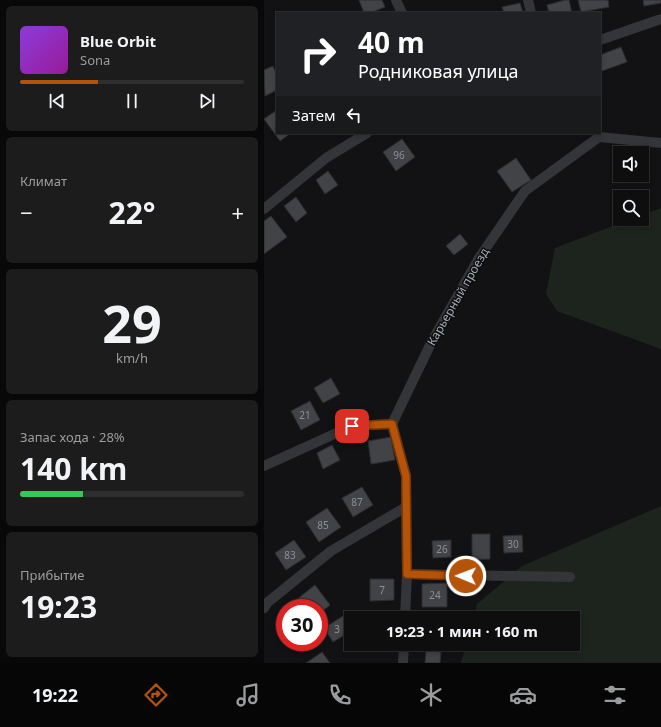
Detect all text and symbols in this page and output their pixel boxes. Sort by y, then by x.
text: 40 m [358,23,425,61]
icon: right [292,28,344,80]
text: Blue Orbit [80,31,156,51]
text: Sona [80,51,110,69]
text: Родниковая улица [358,59,519,83]
icon: previous [46,90,68,112]
icon: pause [121,90,143,112]
icon: next [196,90,218,112]
icon: left [343,104,365,126]
text: Затем [292,105,335,125]
map controls [613,146,649,226]
button: sound [613,146,649,182]
house number: 96 [393,148,405,162]
text: Климат [20,172,67,190]
button: search [613,190,649,226]
text: 22° [108,192,156,233]
text: − [20,197,33,227]
text: + [231,197,244,227]
street label: Карьерный проезд [423,244,493,349]
text: 29 [102,287,162,358]
text: km/h [116,349,148,367]
house number: 21 [299,408,311,422]
pin [335,409,369,443]
icon: arrive [341,415,363,437]
text: Запас хода · 28% [20,428,125,446]
text: 140 km [20,448,127,489]
house number: 87 [351,495,363,509]
house number: 85 [317,518,329,532]
house number: 30 [507,537,519,551]
house number: 26 [436,542,448,556]
house number: 83 [284,548,296,562]
position arrow [445,555,487,597]
text: Прибытие [20,566,84,584]
house number: 7 [379,583,385,597]
text: 19:23 [20,586,97,627]
house number: 24 [429,588,441,602]
speed limit sign: 30 [276,599,328,651]
text: 19:23 · 1 мин · 160 m [386,621,538,641]
house number: 3 [334,622,340,636]
icon: directions [142,681,170,709]
icon: music [234,681,262,709]
icon: phone [326,681,354,709]
icon: climate [417,681,445,709]
icon: car [509,681,537,709]
icon: filters [601,681,629,709]
text: 19:22 [32,683,78,707]

